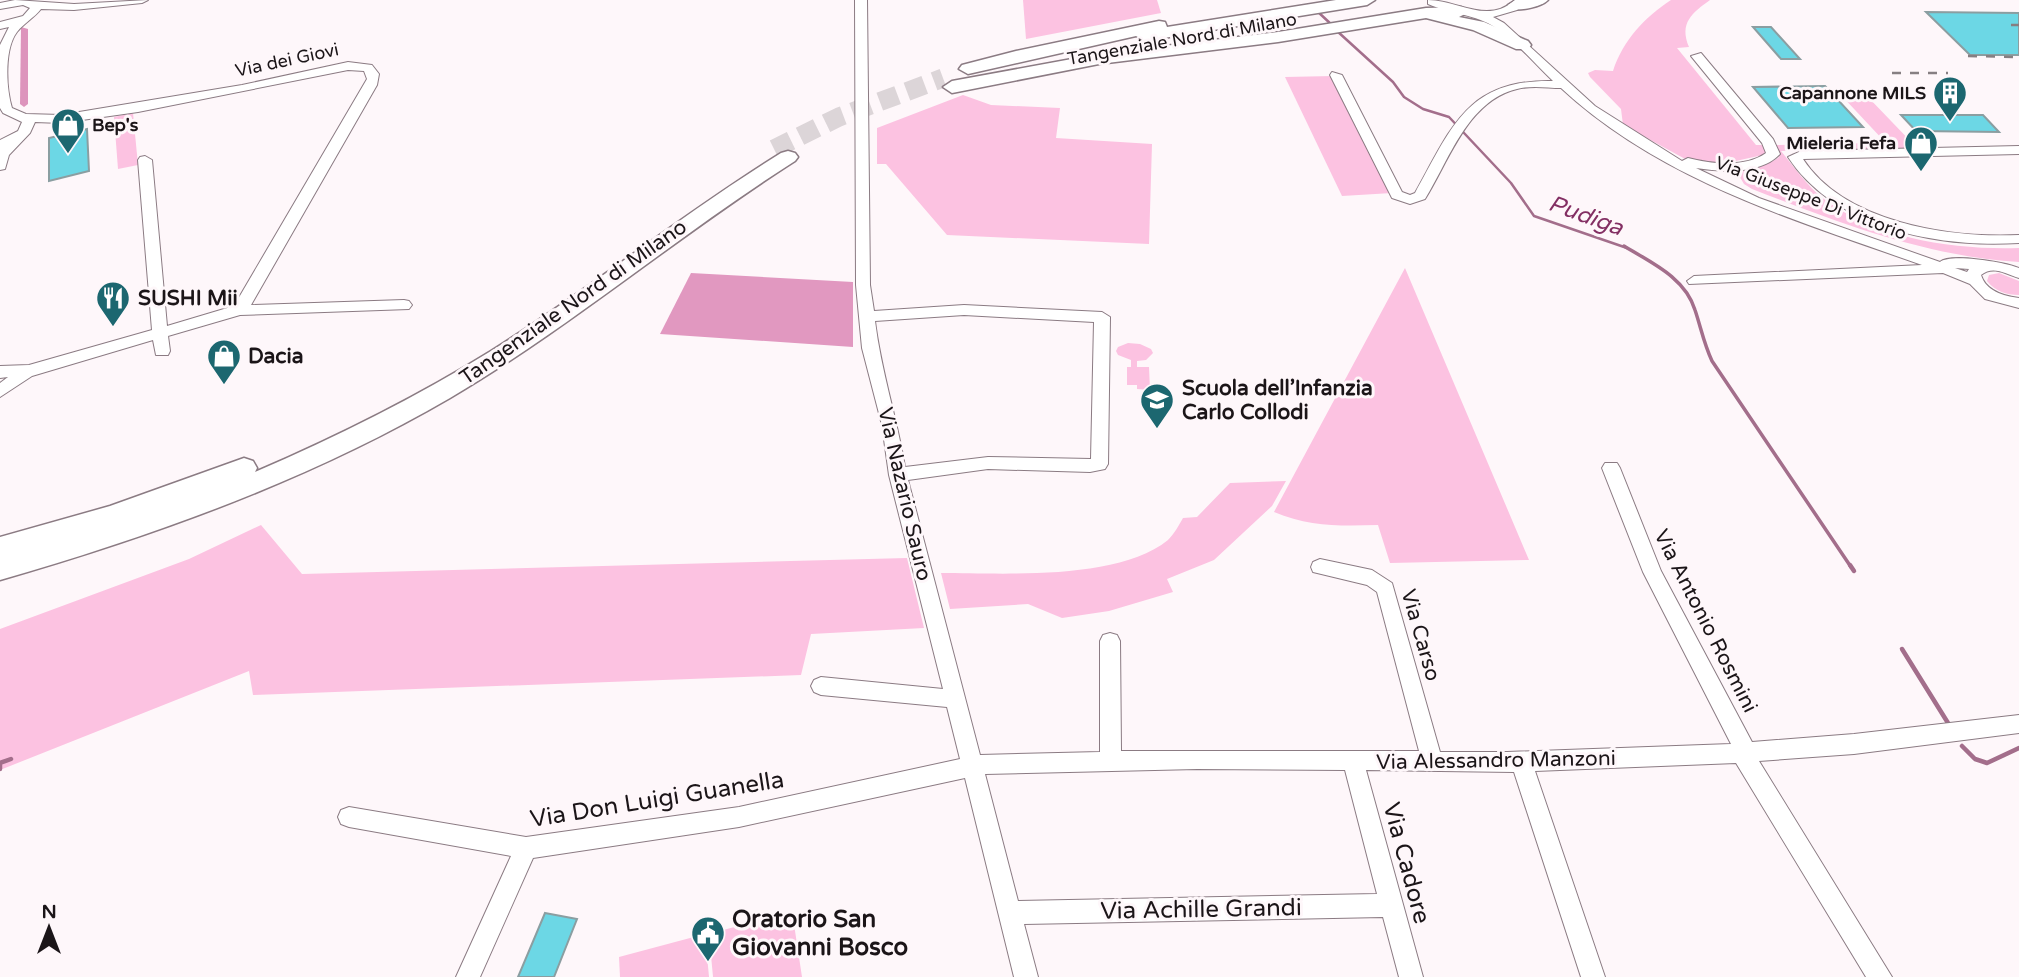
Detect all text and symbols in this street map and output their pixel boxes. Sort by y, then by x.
street label: Tangenziale Nord di Milano [1066,8,1298,70]
street label: Via dei Giovi [233,38,341,82]
building icon: Capannone MILS [1931,74,1969,123]
place label: Capannone MILS [1779,82,1926,104]
shop icon: Bep's [49,106,87,155]
place label: Bep's [92,114,139,136]
shop icon: Mieleria Fefa [1902,124,1940,173]
place label: Mieleria Fefa [1786,132,1896,154]
street label: Via Giuseppe Di Vittorio [1712,151,1910,245]
water label: Pudiga [1545,190,1628,243]
street label: Tangenziale Nord di Milano [455,214,692,390]
restaurant icon: SUSHI Mii [94,279,132,328]
place label: SUSHI Mii [138,286,238,311]
shop icon: Dacia [205,337,243,386]
place label: Dacia [248,344,304,369]
place label: Scuola dell’Infanzia Carlo Collodi [1182,376,1373,425]
school or university icon: Scuola dell’Infanzia Carlo Collodi [1138,381,1176,430]
street label: Via Nazario Sauro [872,405,937,583]
street label: Via Antonio Rosmini [1649,525,1763,717]
street label: Via Carso [1396,586,1446,684]
street label: Via Alessandro Manzoni [1376,746,1616,775]
street label: Via Don Luigi Guanella [528,765,786,834]
street label: Via Cadore [1376,799,1437,927]
north arrow [14,893,84,963]
street label: Via Achille Grandi [1100,893,1302,926]
text: N [41,901,57,923]
place label: Oratorio San Giovanni Bosco [732,905,908,962]
public building icon: Oratorio San Giovanni Bosco [689,914,727,963]

